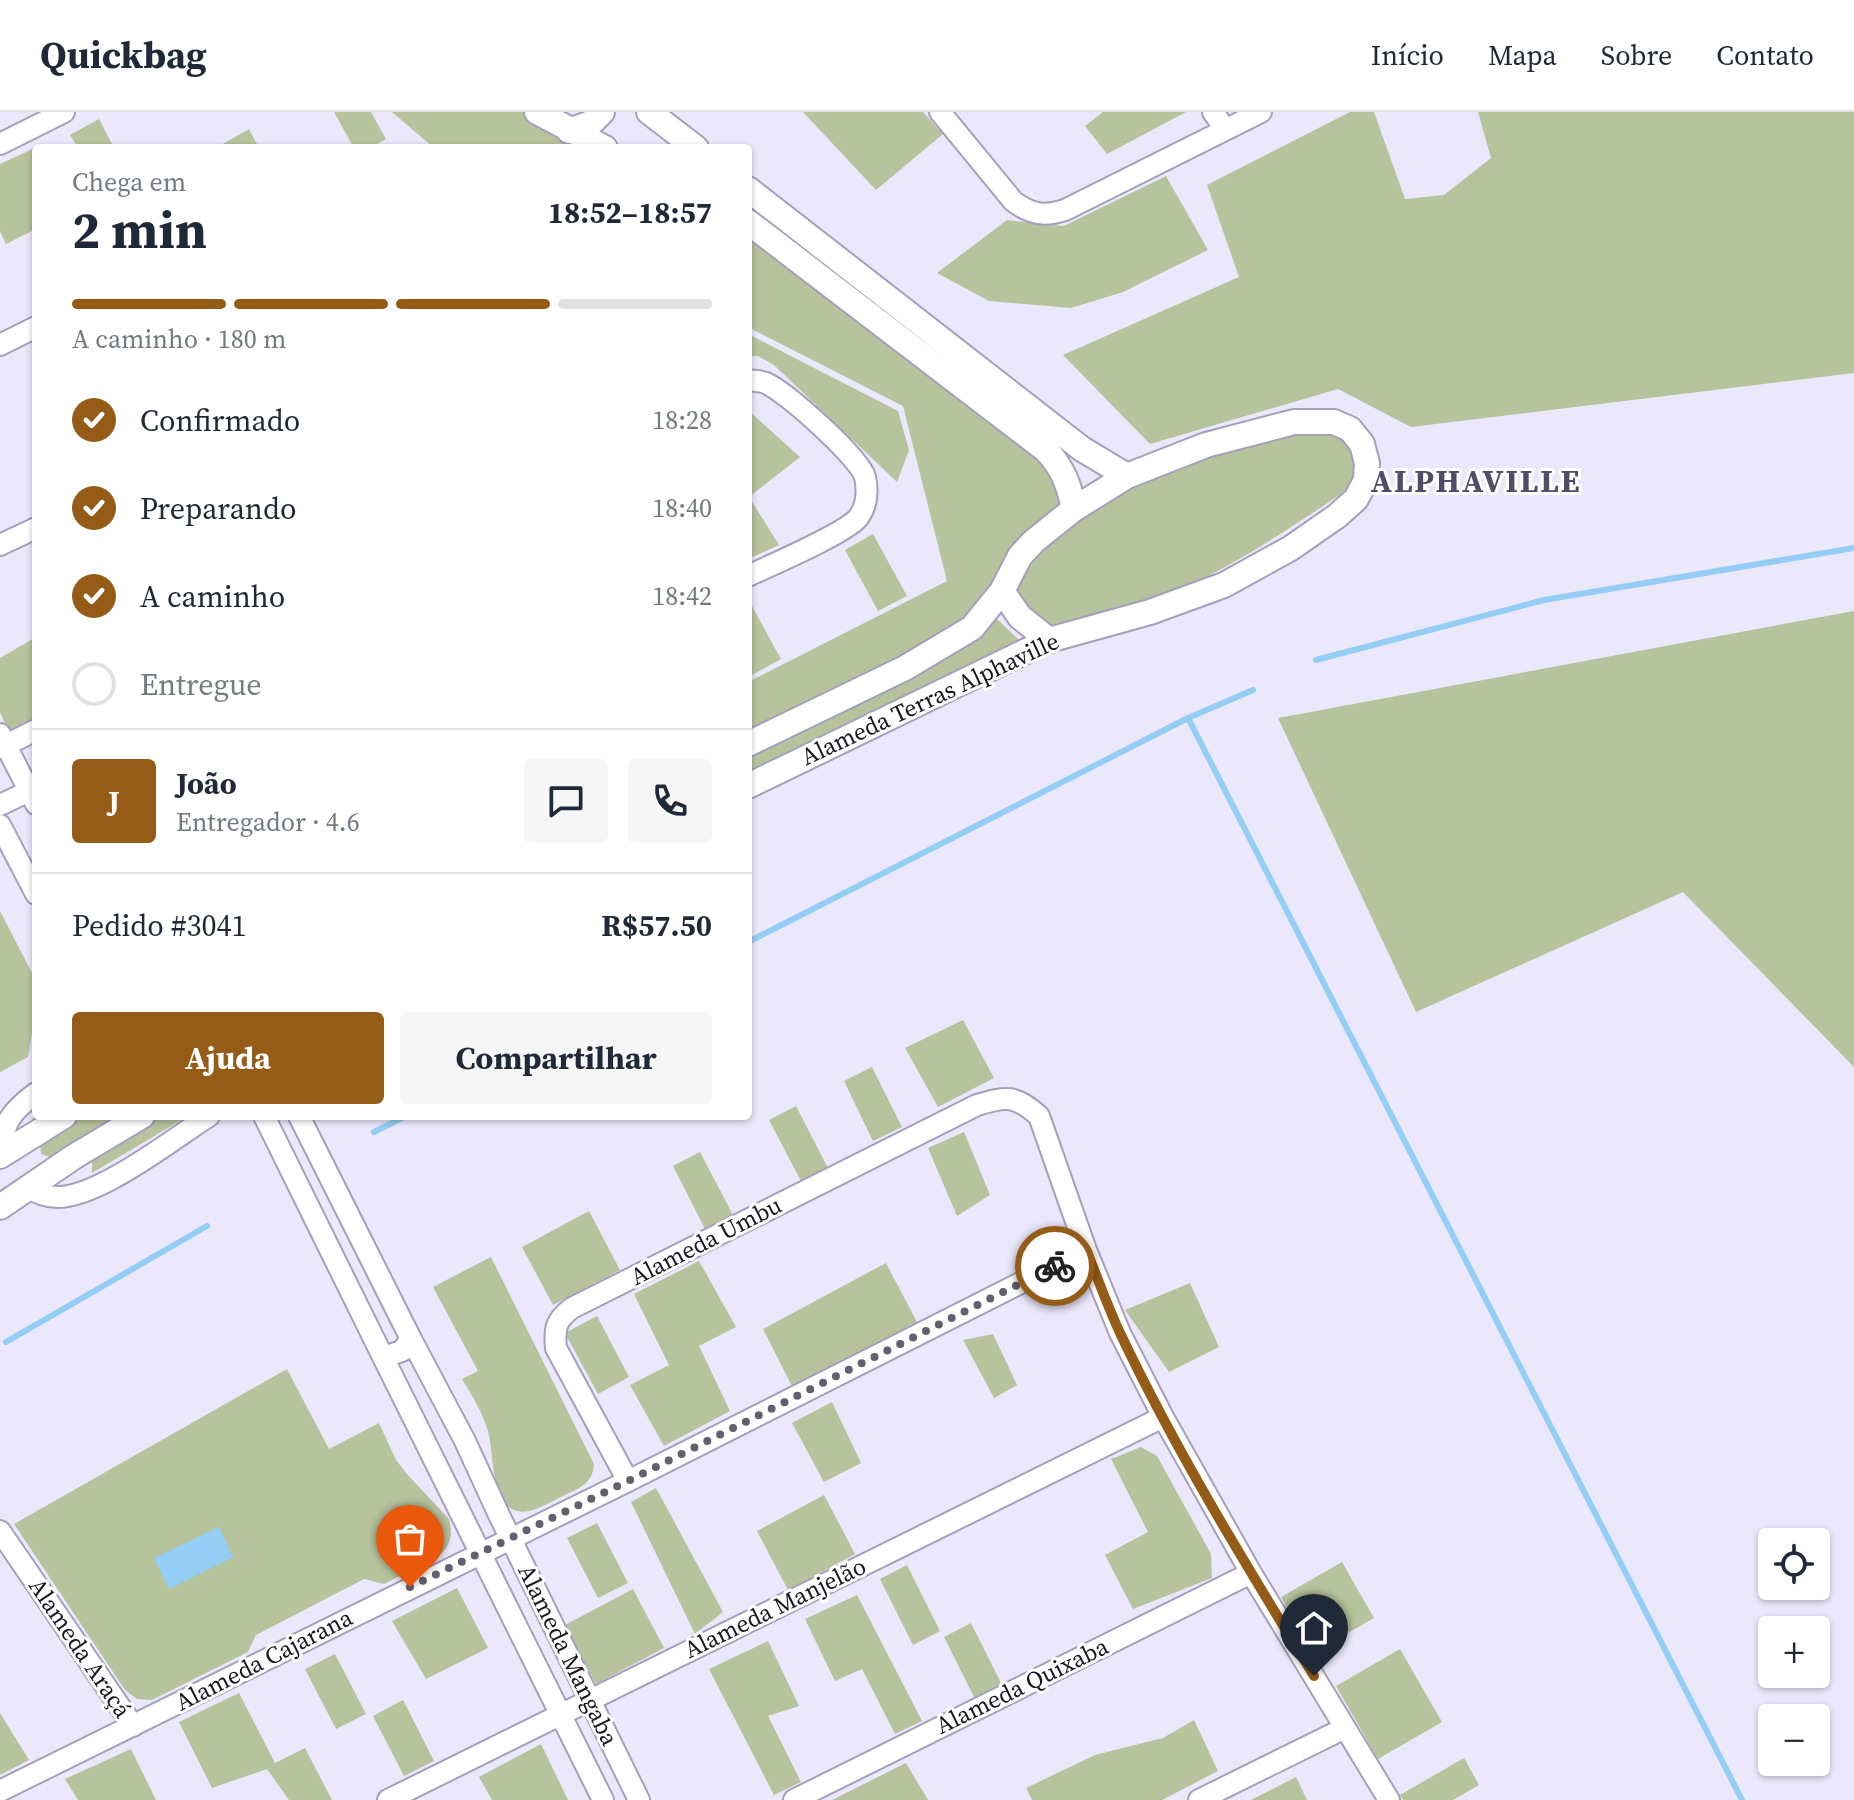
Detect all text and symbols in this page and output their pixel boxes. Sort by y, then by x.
text: Quickbag [40,29,207,81]
text: Início [1371,36,1444,74]
text: Mapa [1488,36,1557,74]
text: Sobre [1601,36,1672,74]
text: Contato [1716,36,1814,74]
text: Chega em [72,164,186,200]
text: 18:52–18:57 [548,192,712,233]
text: 2 min [72,194,207,265]
text: A caminho · 180 m [72,321,286,357]
icon: check [72,398,116,442]
text: Confirmado [140,400,300,441]
text: 18:28 [652,402,712,438]
district label: ALPHAVILLE [1370,459,1582,503]
icon: check [72,486,116,530]
text: Preparando [140,488,297,529]
text: 18:40 [652,490,712,526]
icon: check [72,574,116,618]
text: A caminho [140,576,285,617]
text: 18:42 [652,578,712,614]
street label: Alameda Terras Alphaville [795,624,1064,773]
text: Entregue [140,664,262,705]
button: chat [524,759,608,843]
button: phone [628,759,712,843]
text: João [176,763,237,804]
text: J [108,781,120,822]
text: Entregador · 4.6 [176,804,360,840]
text: Pedido #3041 [72,905,247,946]
text: R$57.50 [601,905,712,946]
button: Ajuda [72,1012,384,1104]
button: Compartilhar [400,1012,712,1104]
street label: Alameda Umbu [624,1188,787,1293]
courier [1015,1226,1095,1306]
icon: bike [1033,1244,1077,1288]
pin [376,1505,444,1587]
icon: bag [388,1517,432,1561]
map controls [1758,1528,1830,1776]
button: locate [1758,1528,1830,1600]
street label: Alameda Manjelão [678,1549,871,1666]
street label: Alameda Mangaba [510,1559,627,1752]
street label: Alameda Araçá [21,1571,140,1725]
pin [1280,1594,1348,1676]
street label: Alameda Cajarana [169,1600,359,1718]
icon: home [1292,1606,1336,1650]
button: + [1758,1616,1830,1688]
street label: Alameda Quixaba [930,1629,1114,1742]
button: − [1758,1704,1830,1776]

